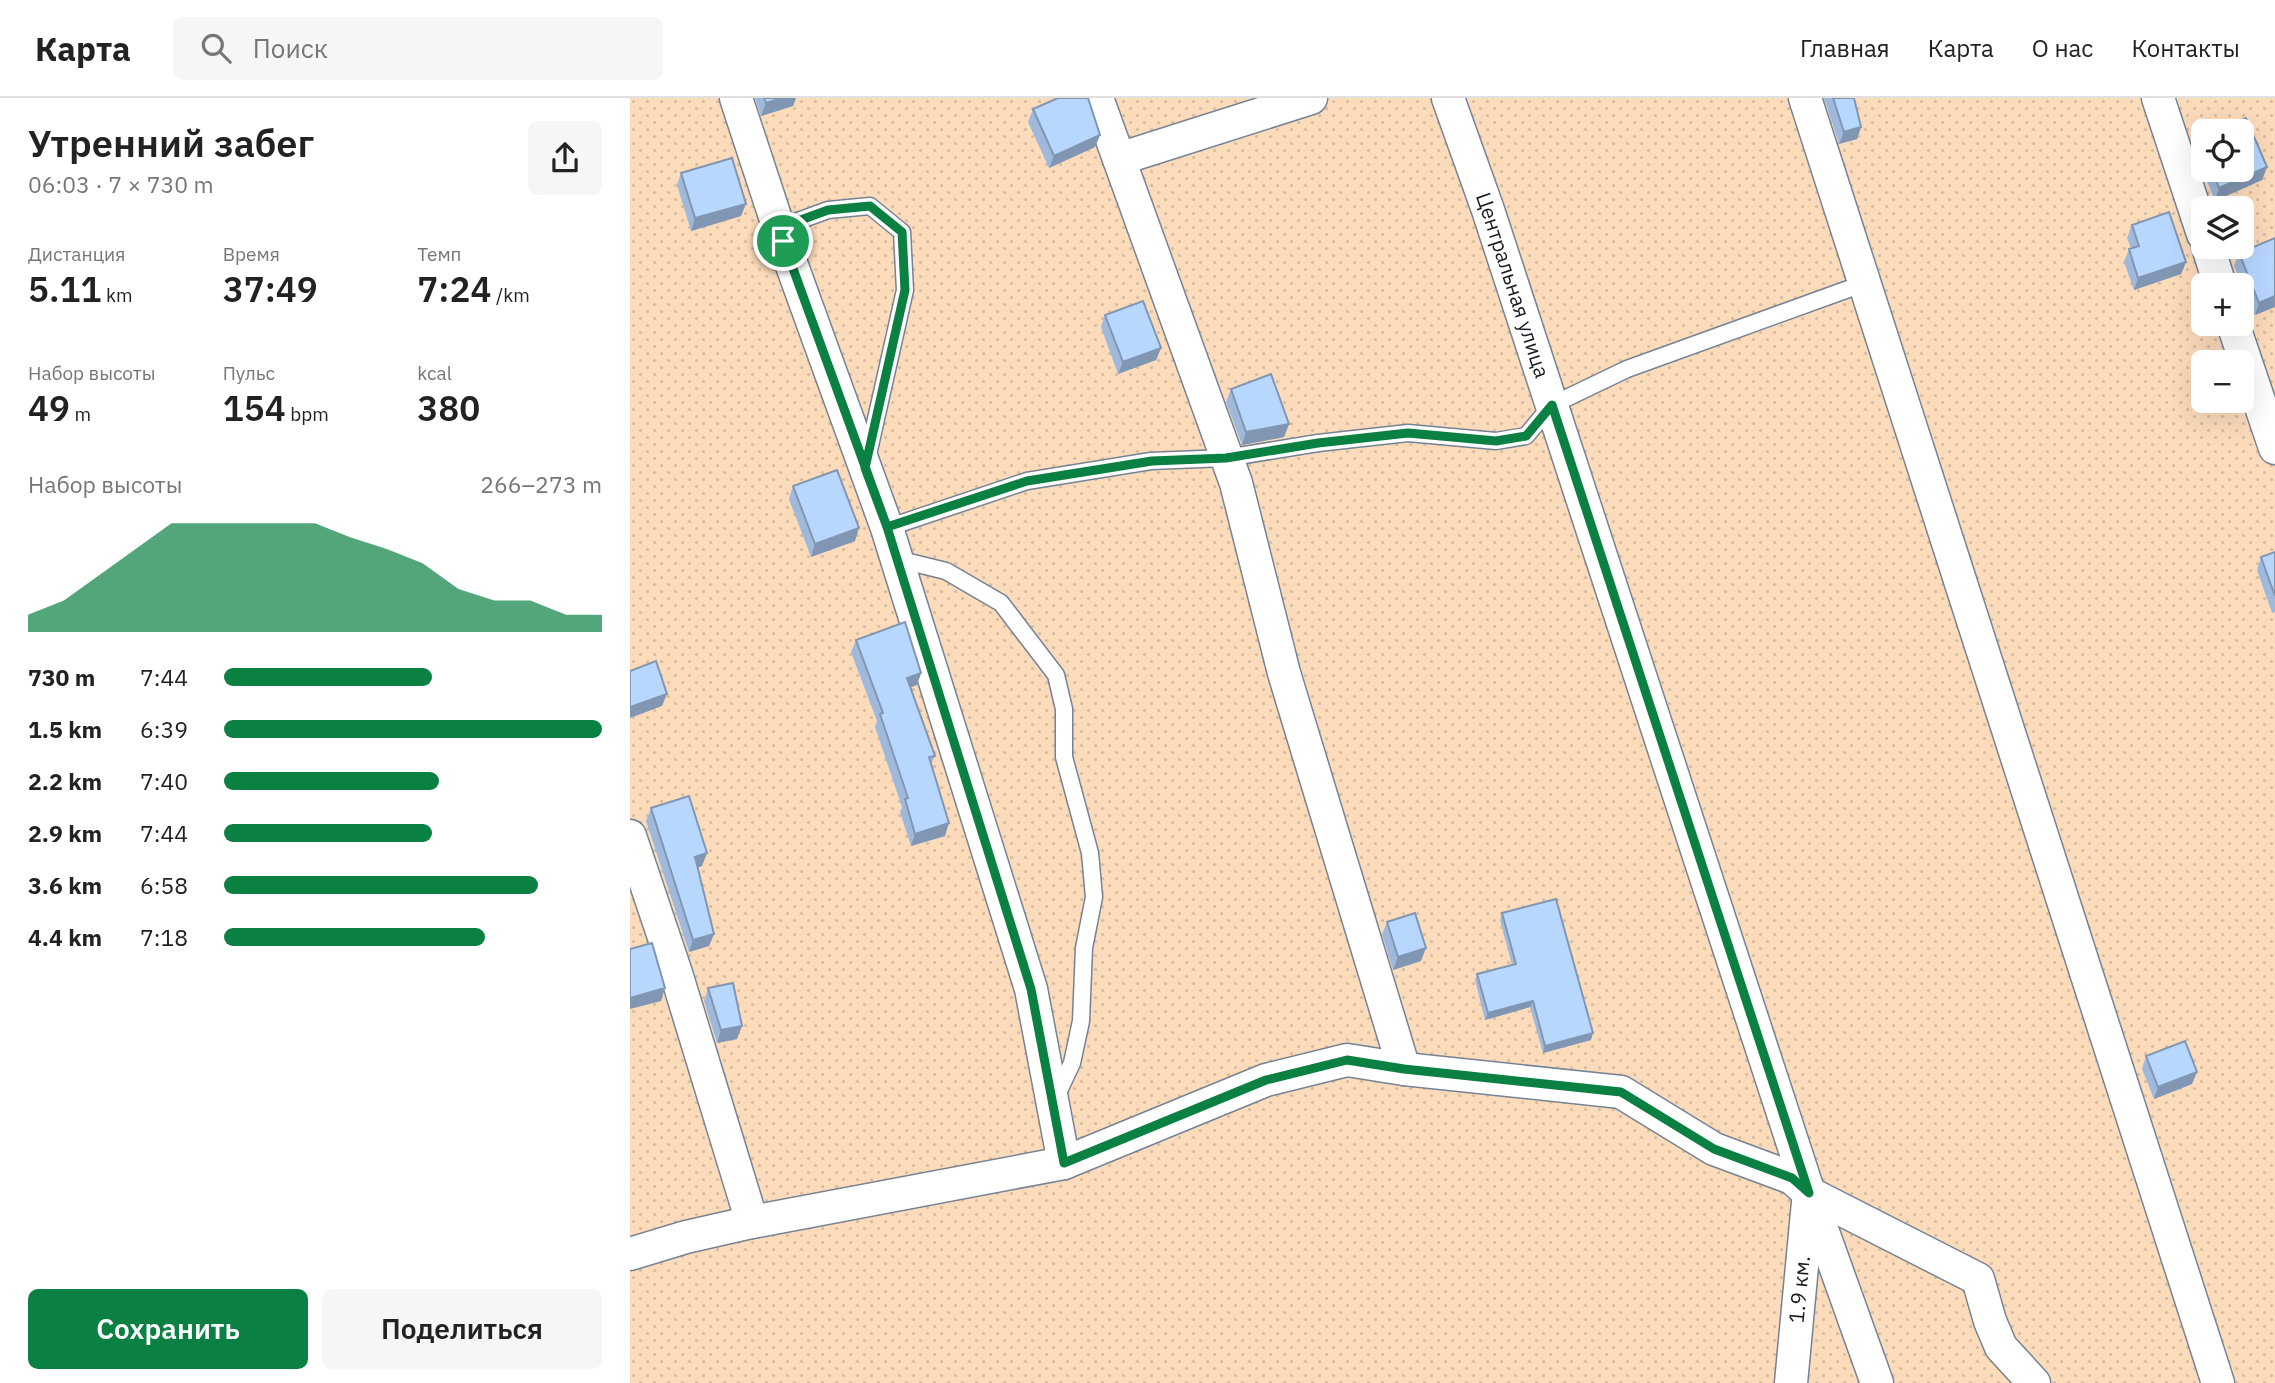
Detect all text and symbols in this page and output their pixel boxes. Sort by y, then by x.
search box [173,17,663,80]
text: Карта [35,27,131,70]
icon: search [197,29,235,67]
text: Поиск [253,31,328,65]
text: Главная [1800,32,1890,64]
text: Карта [1928,32,1994,64]
text: О нас [2032,32,2093,64]
text: Контакты [2131,32,2240,64]
text: Утренний забег [28,118,314,167]
map controls [2191,119,2254,413]
button: locate [2191,119,2254,182]
button: share [528,121,602,195]
text: 06:03 · 7 × 730 m [28,169,214,199]
street label: Центральная улица [1470,188,1557,381]
button: layers [2191,196,2254,259]
pin [753,211,813,271]
icon: arrive [764,222,802,260]
text: Дистанция [28,242,125,266]
text: Время [223,242,280,266]
text: Темп [417,242,462,266]
text: 5.11 [28,266,101,312]
text: 37:49 [223,266,318,312]
text: 7:24 [417,266,492,312]
button: + [2191,273,2254,336]
text: km [101,283,133,307]
text: /km [492,283,530,307]
button: − [2191,350,2254,413]
text: Набор высоты [28,361,155,385]
text: Пульс [223,361,275,385]
text: kcal [417,361,452,385]
text: 49 [28,385,70,431]
text: 154 [223,385,286,431]
text: 380 [417,385,480,431]
text: m [70,402,91,426]
text: bpm [286,402,329,426]
text: Набор высоты [28,469,182,499]
text: 266–273 m [480,469,602,499]
text: 730 m [28,662,95,692]
text: 7:44 [140,662,188,692]
text: 1.5 km [28,714,102,744]
text: 6:39 [140,714,188,744]
text: 2.2 km [28,766,102,796]
text: 7:40 [140,766,188,796]
text: 2.9 km [28,818,102,848]
text: 7:44 [140,818,188,848]
text: 3.6 km [28,870,102,900]
text: 6:58 [140,870,188,900]
text: 4.4 km [28,922,102,952]
text: 7:18 [140,922,188,952]
street label: 1.9 км. [1782,1254,1816,1324]
button: Сохранить [28,1289,308,1369]
button: Поделиться [322,1289,602,1369]

